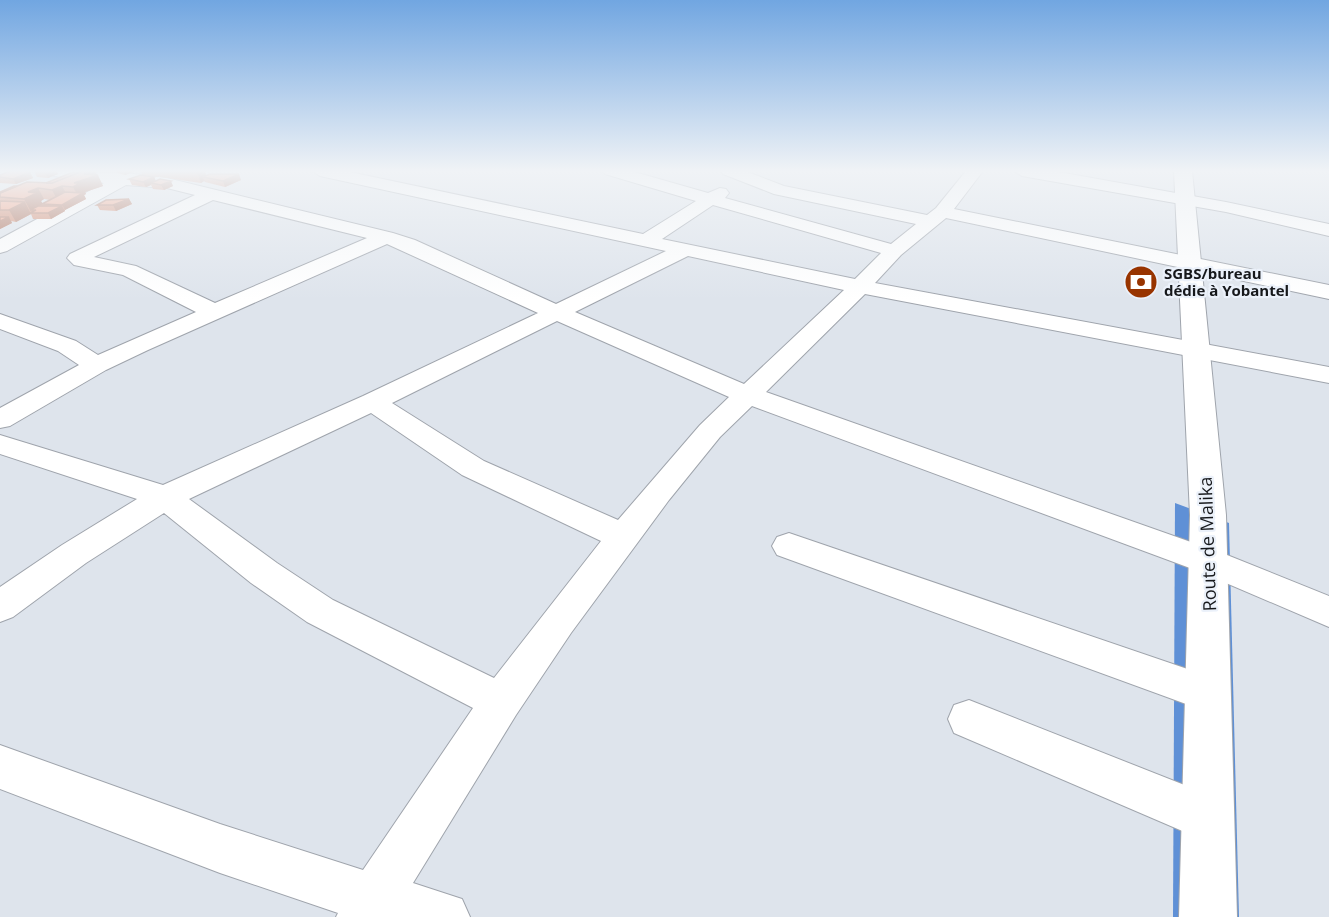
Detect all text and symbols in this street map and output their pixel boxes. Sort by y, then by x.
place label: SGBS/bureau dédie à Yobantel [1164,263,1289,300]
bank icon: SGBS/bureau dédie à Yobantel [1123,264,1159,300]
street label: Route de Malika [1193,476,1221,612]

